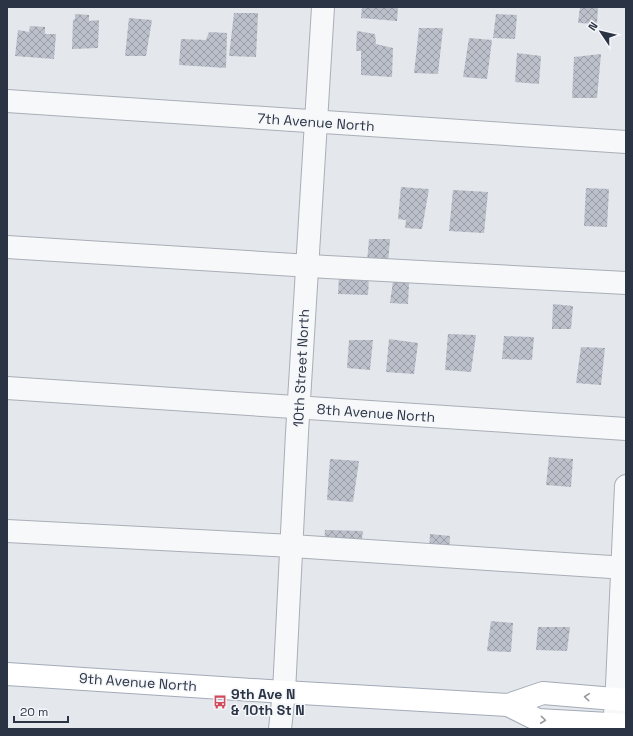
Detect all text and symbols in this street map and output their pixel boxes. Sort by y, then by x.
north arrow [581,12,621,52]
text: N [585,19,601,33]
street label: 7th Avenue North [257,109,375,135]
street label: 10th Street North [289,309,313,427]
street label: 8th Avenue North [316,400,436,426]
street label: 9th Avenue North [78,669,198,695]
place label: 9th Ave N & 10th St N [231,685,305,719]
one-way arrow [584,692,590,701]
bus stop icon: 9th Ave N & 10th St N [212,694,228,710]
scale bar [14,698,68,724]
text: 20 m [20,704,48,720]
one-way arrow [540,716,547,725]

